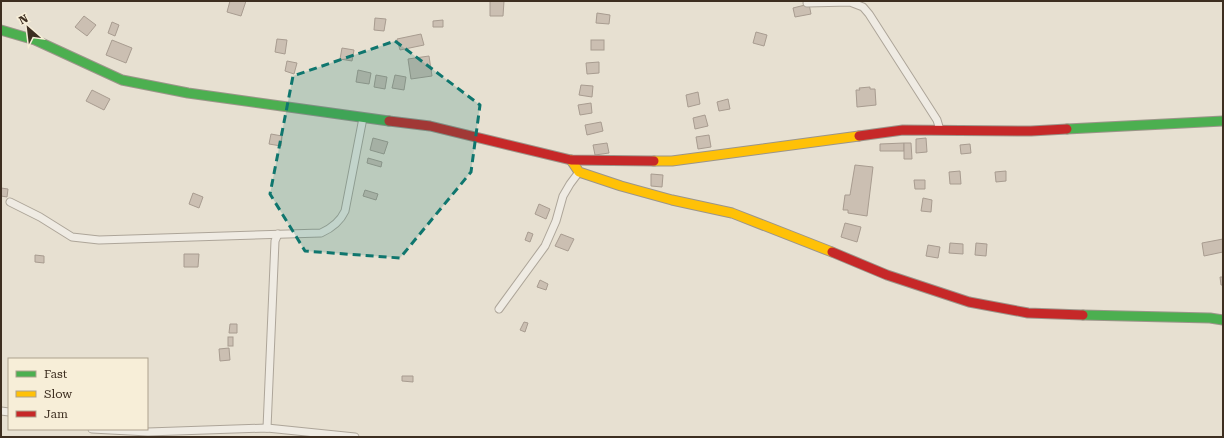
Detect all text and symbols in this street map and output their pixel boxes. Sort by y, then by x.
north arrow [8,8,48,48]
text: N [17,12,31,27]
legend [8,358,148,430]
text: Fast [44,367,68,381]
text: Slow [44,387,72,401]
text: Jam [44,407,68,421]

